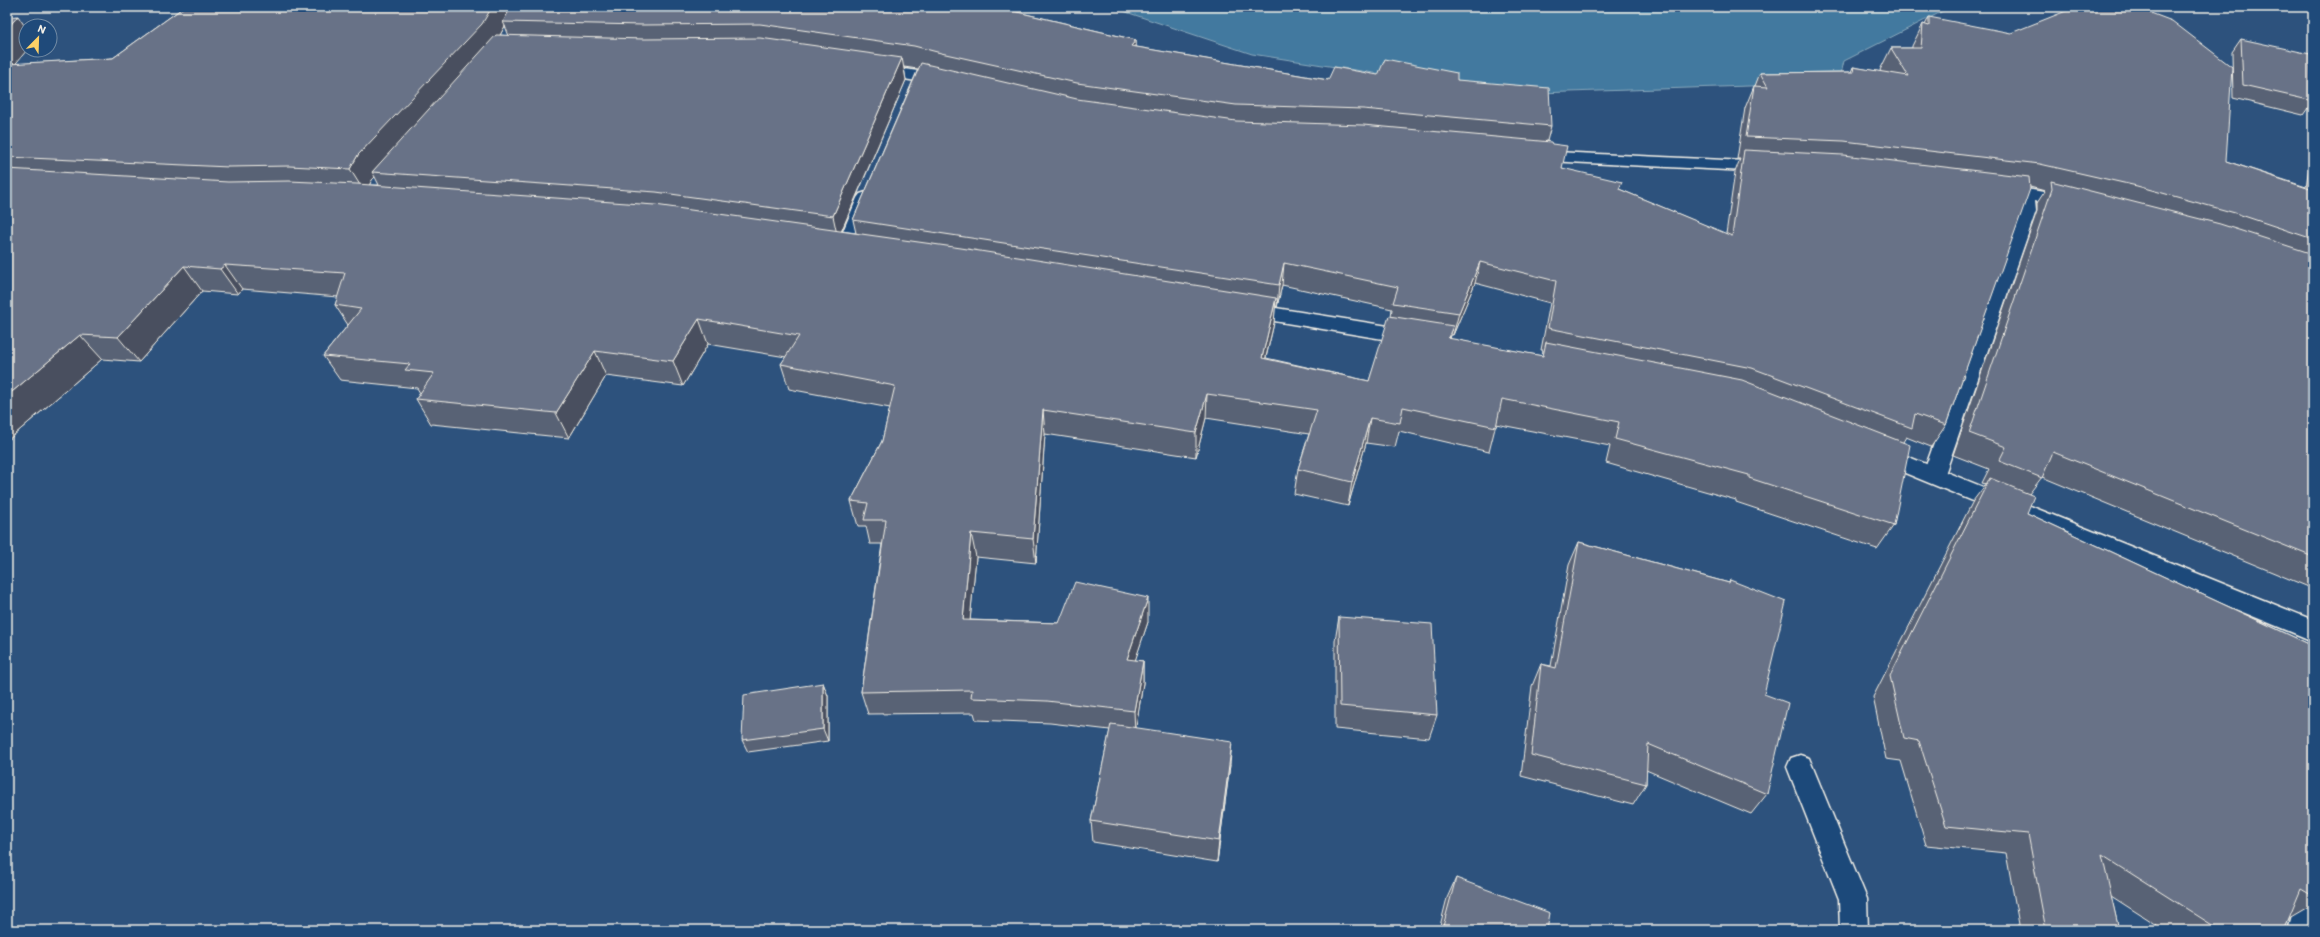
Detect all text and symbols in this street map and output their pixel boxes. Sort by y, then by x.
north arrow [18,18,58,58]
text: N [36,22,48,37]

